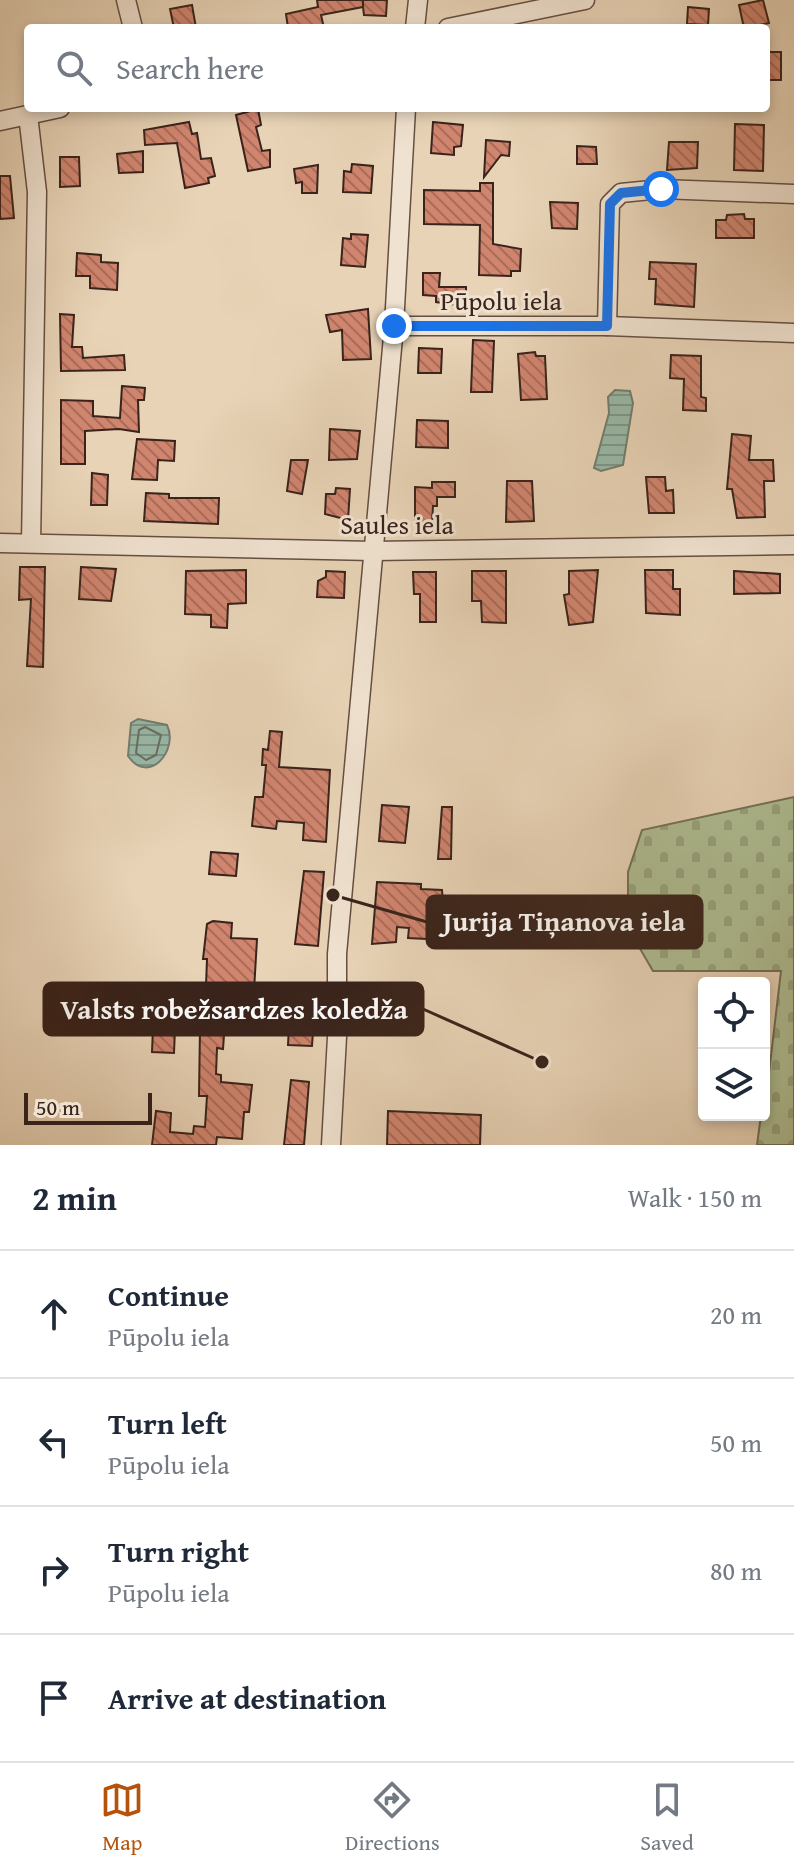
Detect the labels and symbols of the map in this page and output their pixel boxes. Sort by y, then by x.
route start [643,171,679,207]
street label: Pūpolu iela [440,281,562,320]
route end [376,308,412,344]
street label: Saules iela [340,505,455,544]
callout: Jurija Tiņanova iela [427,896,702,948]
text: Jurija Tiņanova iela [439,900,686,941]
callout: Valsts robežsardzes koledža [44,983,423,1035]
text: Valsts robežsardzes koledža [60,988,408,1029]
scale bar [24,1089,152,1125]

